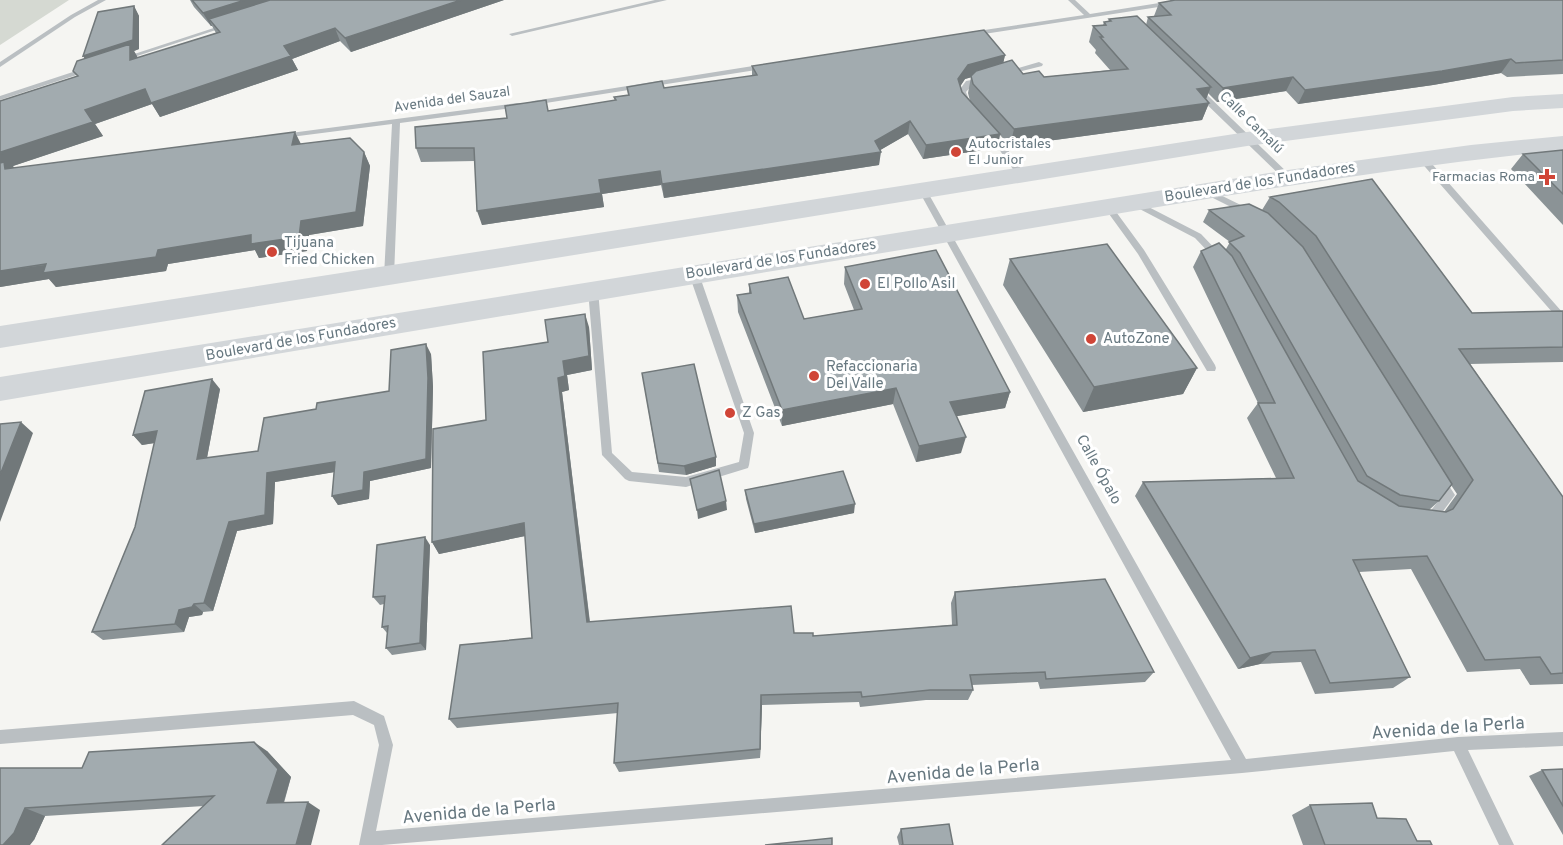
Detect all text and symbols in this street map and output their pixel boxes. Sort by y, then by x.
street label: Avenida del Sauzal [393,83,511,117]
street label: Calle Camalú [1216,88,1286,158]
place label: Autocristales El Junior [968,136,1051,169]
marker: Autocristales El Junior [949,145,963,159]
street label: Boulevard de los Fundadores [1163,159,1357,207]
place label: Farmacias Roma [1432,169,1535,186]
marker: Farmacias Roma [1540,170,1554,184]
place label: Tijuana Fried Chicken [284,234,375,270]
street label: Boulevard de los Fundadores [684,236,878,284]
marker: Tijuana Fried Chicken [265,245,279,259]
place label: El Pollo Asil [877,275,955,294]
marker: El Pollo Asil [858,277,872,291]
street label: Boulevard de los Fundadores [204,314,398,366]
place label: AutoZone [1103,330,1170,349]
marker: AutoZone [1084,332,1098,346]
place label: Refaccionaria Del Valle [826,358,918,394]
marker: Refaccionaria Del Valle [807,369,821,383]
place label: Z Gas [742,404,781,423]
marker: Z Gas [723,406,737,420]
street label: Calle Ópalo [1071,431,1127,508]
street label: Avenida de la Perla [1371,712,1525,746]
street label: Avenida de la Perla [885,754,1041,790]
street label: Avenida de la Perla [401,794,557,830]

